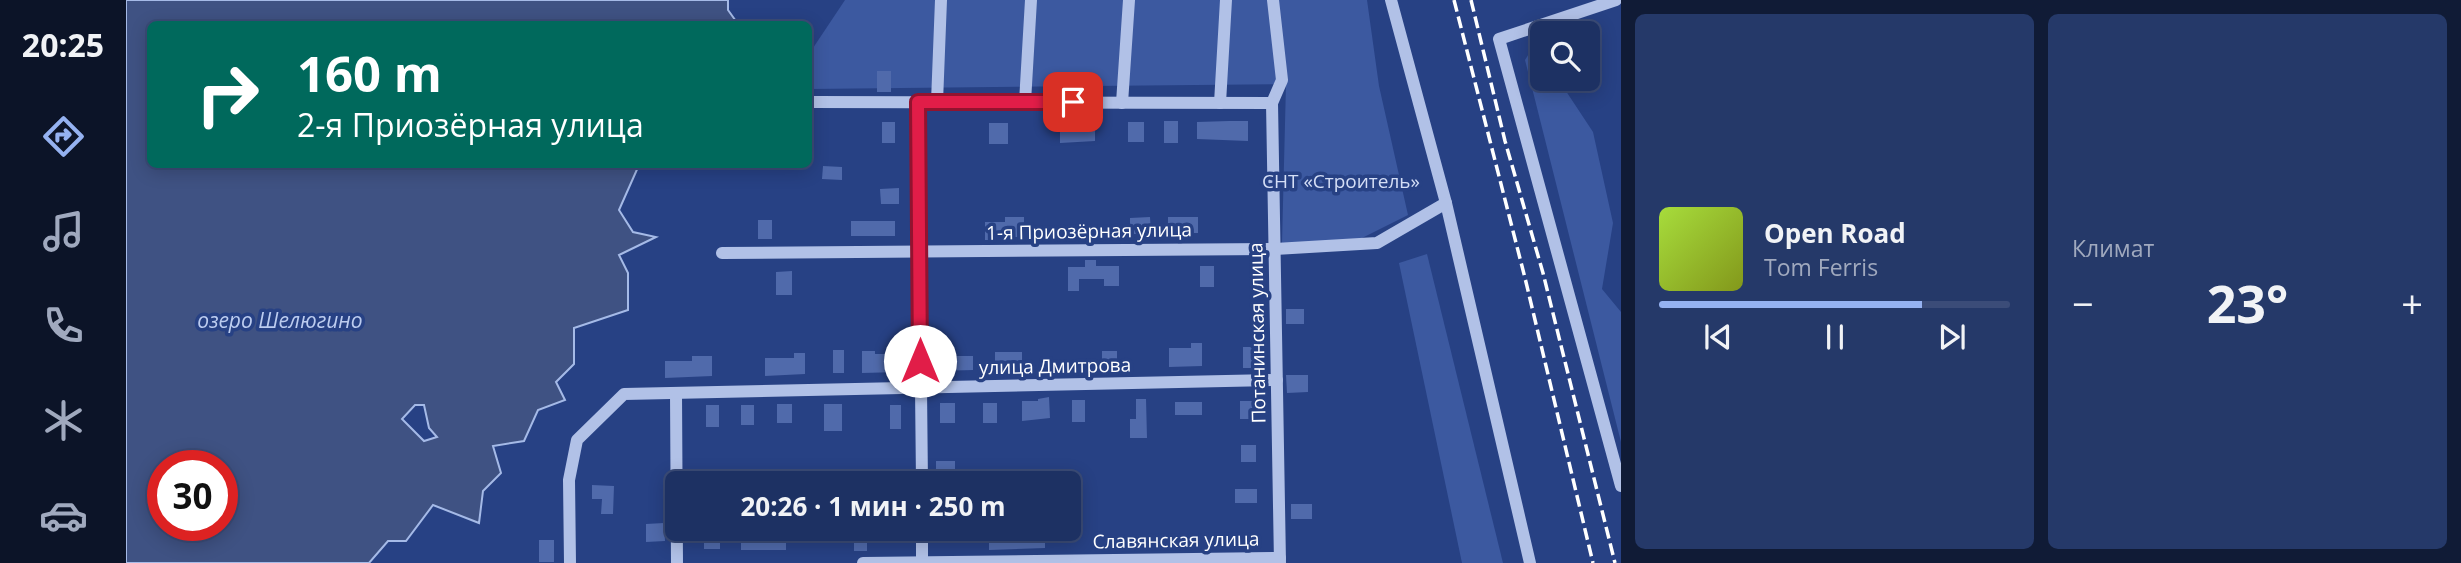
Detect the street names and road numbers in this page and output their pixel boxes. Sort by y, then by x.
street label: 1-я Приозёрная улица [986,216,1192,246]
street label: Потанинская улица [1242,242,1272,424]
street label: улица Дмитрова [979,352,1131,380]
street label: Славянская улица [1092,526,1260,554]

